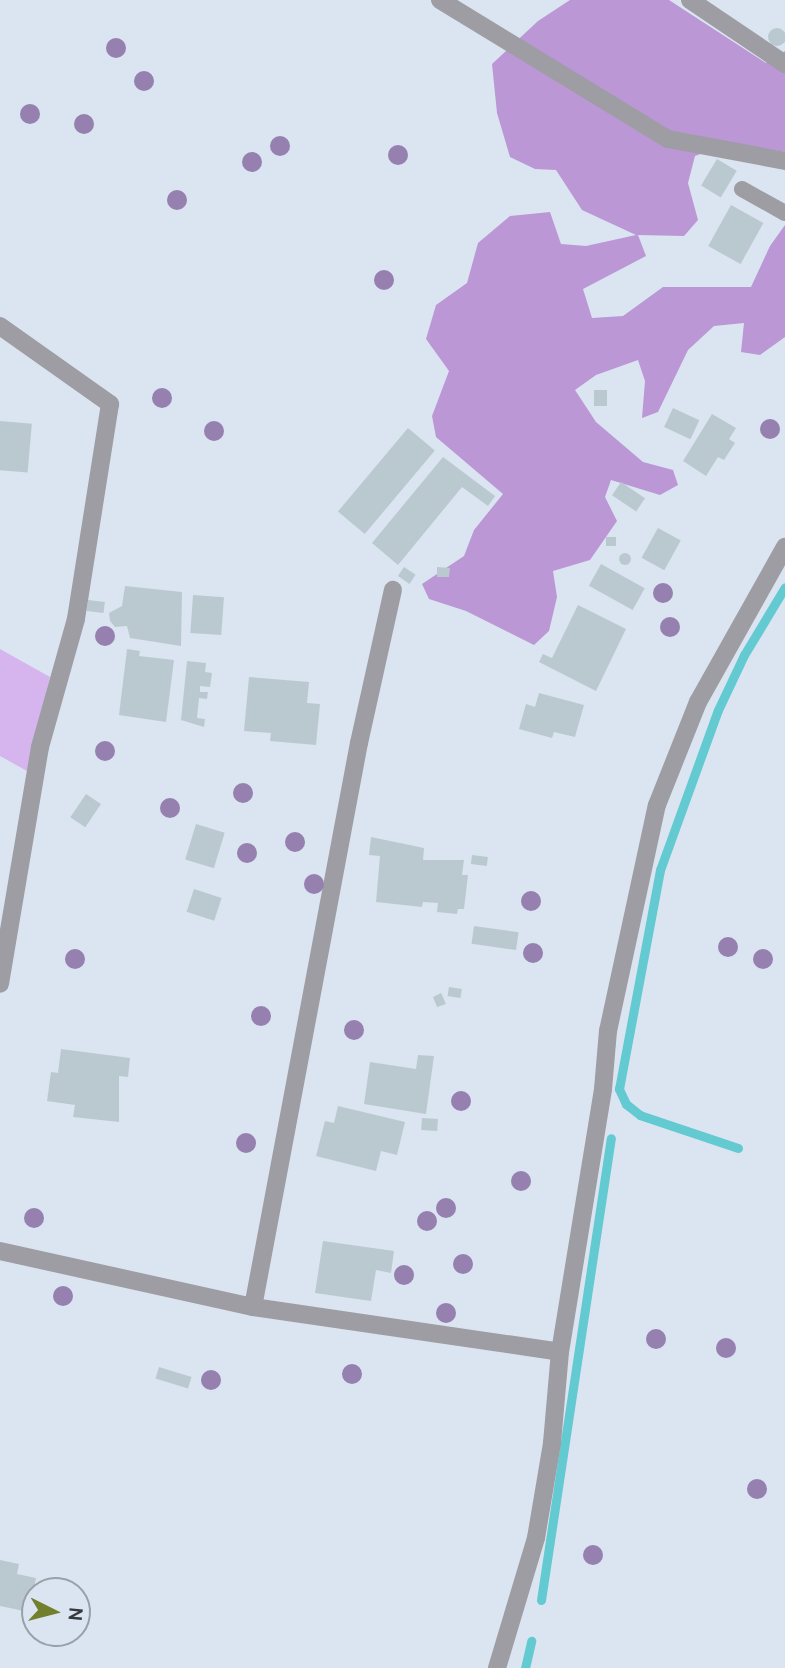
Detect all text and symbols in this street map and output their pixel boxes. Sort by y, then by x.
north arrow [21,1577,91,1647]
text: N [63,1606,88,1622]

